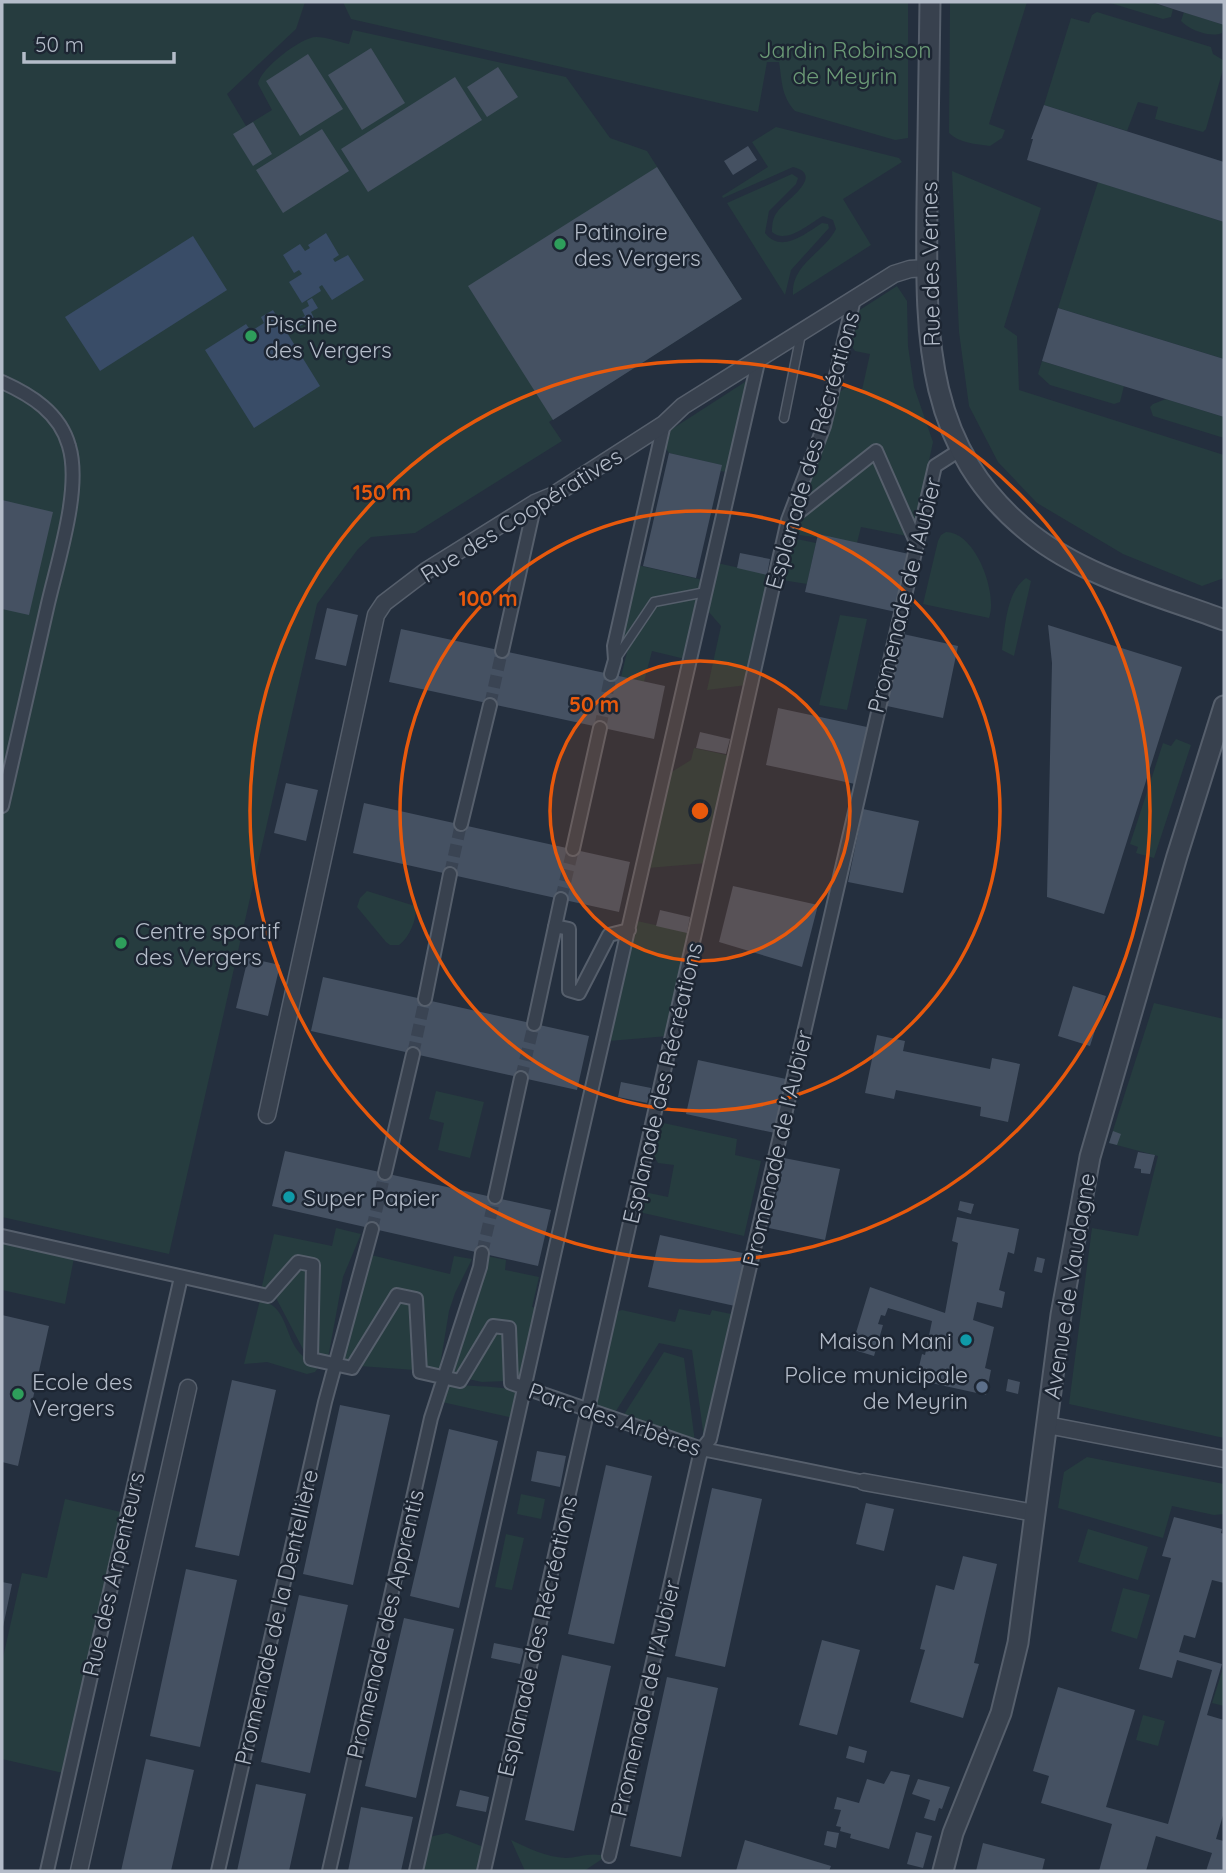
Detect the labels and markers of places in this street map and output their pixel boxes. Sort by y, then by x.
place label: Patinoire des Vergers [574,217,701,272]
marker: Patinoire des Vergers [552,236,568,252]
place label: Piscine des Vergers [265,309,392,364]
marker: Piscine des Vergers [243,328,259,344]
centre of rings [688,799,712,823]
place label: Centre sportif des Vergers [135,916,280,971]
marker: Centre sportif des Vergers [113,935,129,951]
place label: Super Papier [303,1183,439,1212]
marker: Super Papier [281,1189,297,1205]
place label: Maison Mani [819,1326,952,1355]
marker: Maison Mani [958,1332,974,1348]
place label: Police municipale de Meyrin [784,1360,968,1415]
place label: Ecole des Vergers [32,1367,133,1422]
marker: Police municipale de Meyrin [974,1379,990,1395]
marker: Ecole des Vergers [10,1386,26,1402]

